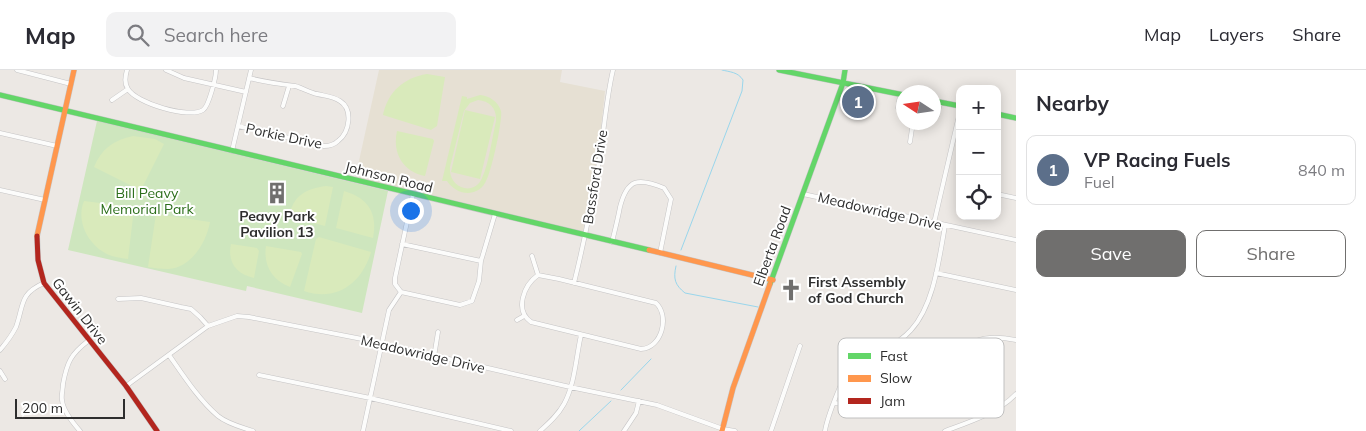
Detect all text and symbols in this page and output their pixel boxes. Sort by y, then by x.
search box [106,12,456,57]
text: Map [25,20,76,50]
icon: search [124,21,152,49]
text: Search here [164,23,268,47]
text: Map [1144,23,1181,46]
text: Layers [1209,23,1264,46]
text: Share [1292,23,1341,46]
pin: 1 [842,83,874,121]
north arrow [896,85,941,130]
map controls [956,85,1001,220]
button: + [956,85,1001,130]
text: Nearby [1036,90,1109,116]
street label: Porkie Drive [244,119,324,153]
street label: Bassford Drive [579,129,611,225]
button: − [956,130,1001,175]
text: VP Racing Fuels [1084,148,1230,172]
street label: Johnson Road [343,157,435,197]
text: 1 [1048,160,1058,180]
text: 840 m [1298,160,1345,180]
text: Fuel [1084,172,1115,192]
button: locate [956,175,1001,220]
building icon: Peavy Park Pavilion 13 [264,180,290,206]
park label: Bill Peavy Memorial Park [100,184,194,218]
street label: Meadowridge Drive [816,188,944,234]
your location [398,198,424,224]
street label: Elberta Road [749,203,795,289]
place label: Peavy Park Pavilion 13 [239,207,315,241]
button: Save [1036,230,1186,277]
button: Share [1196,230,1346,277]
place label: First Assembly of God Church [808,273,906,307]
street label: Gawin Drive [48,274,112,348]
church icon: First Assembly of God Church [778,277,804,303]
street label: Meadowridge Drive [359,331,487,377]
legend [838,338,1004,418]
text: Fast [880,347,908,365]
text: Slow [880,369,912,387]
text: Jam [880,392,905,410]
scale bar [15,396,125,419]
text: 200 m [22,399,63,417]

